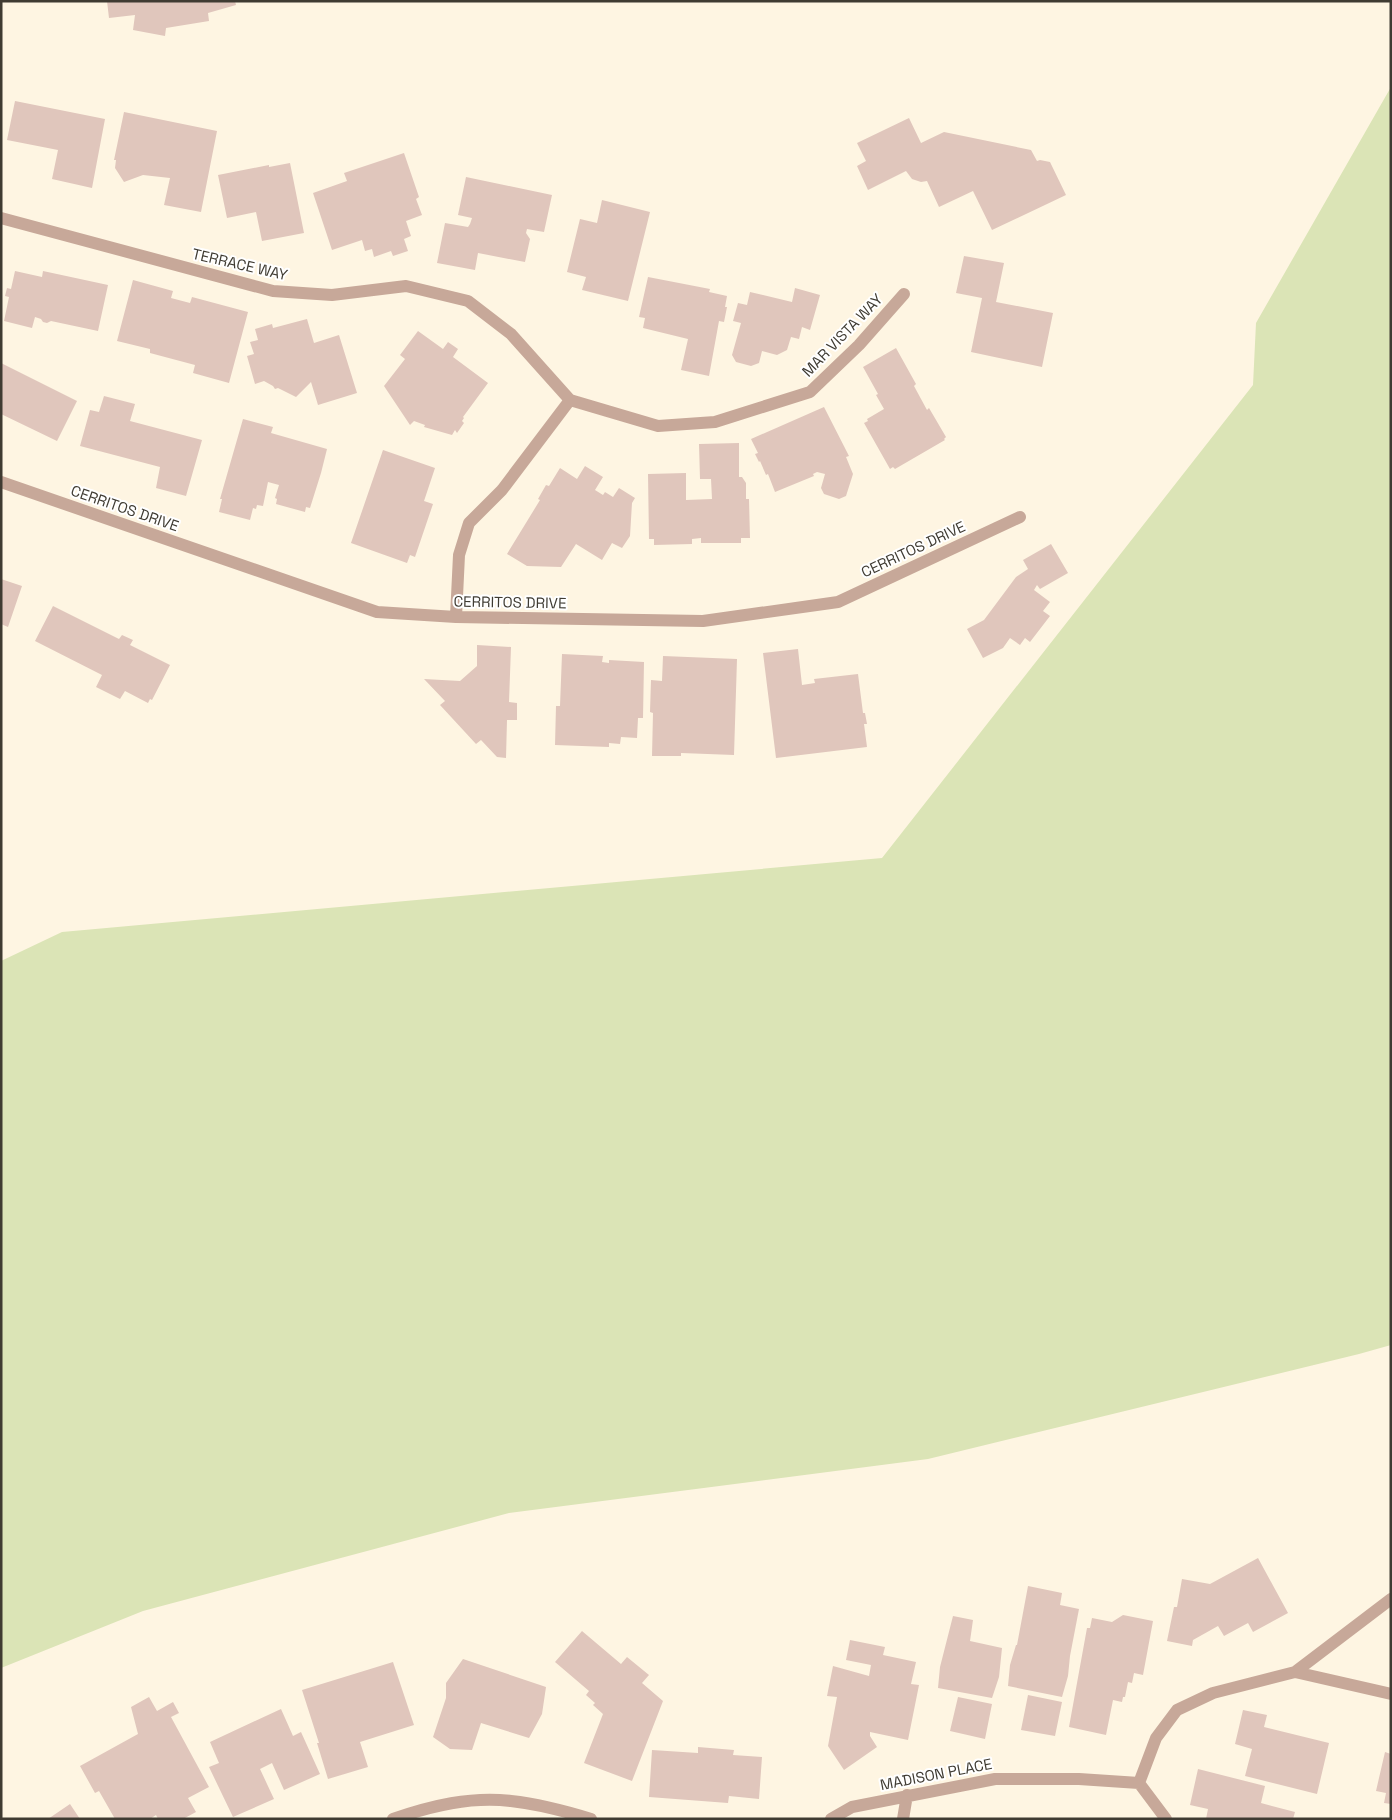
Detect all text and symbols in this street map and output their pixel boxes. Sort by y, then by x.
street label: TERRACE WAY [190,244,290,284]
street label: MAR VISTA WAY [798,290,886,380]
street label: CERRITOS DRIVE [69,481,181,535]
street label: CERRITOS DRIVE [858,517,968,581]
street label: CERRITOS DRIVE [453,592,567,612]
street label: MADISON PLACE [878,1754,994,1794]

